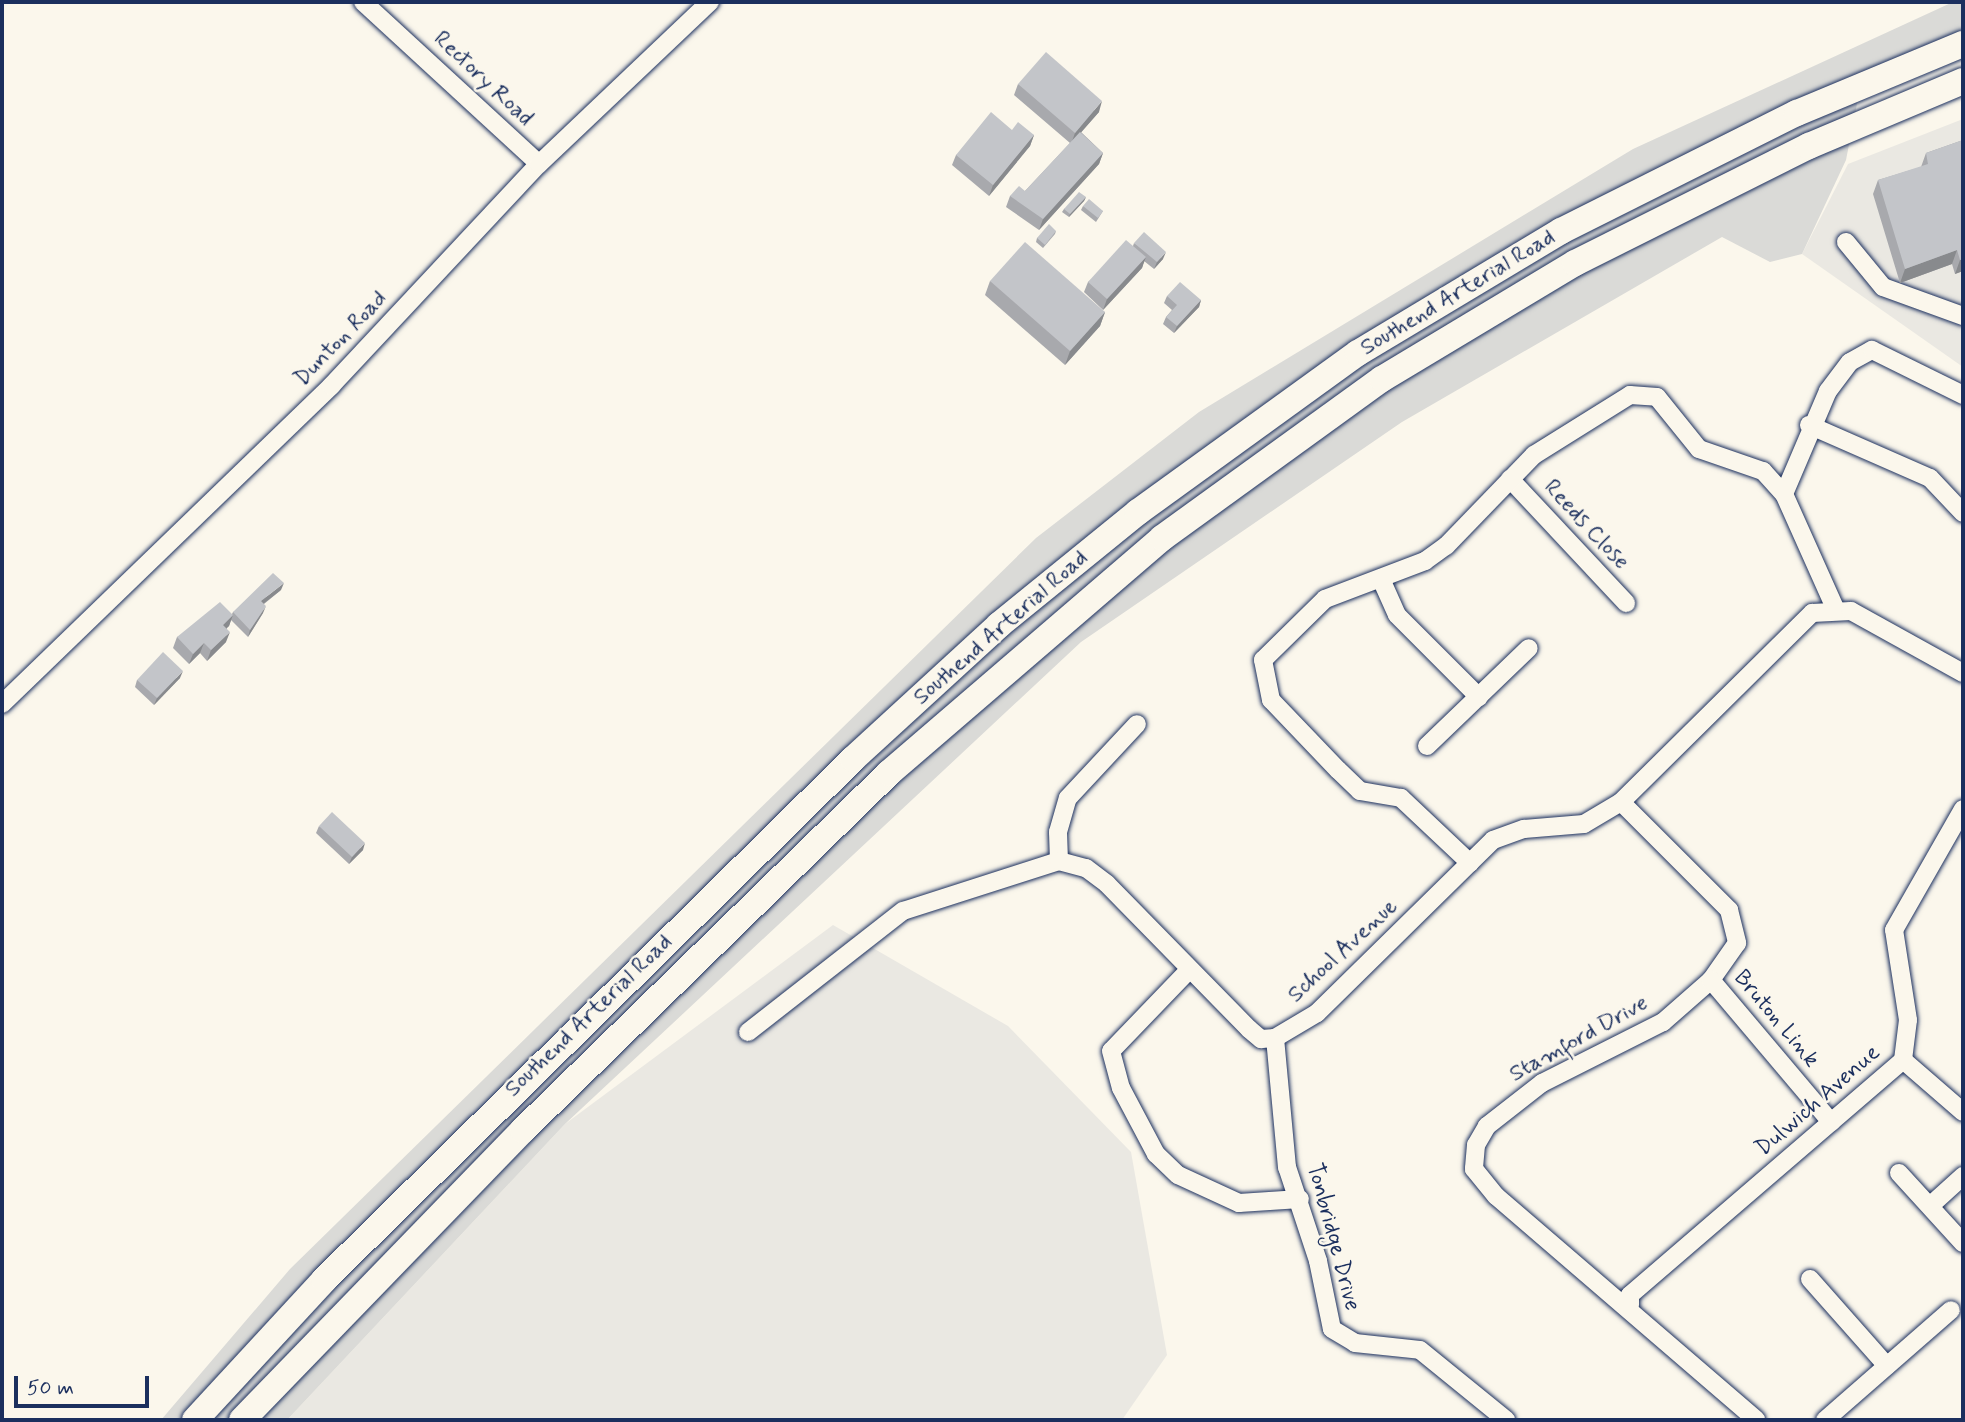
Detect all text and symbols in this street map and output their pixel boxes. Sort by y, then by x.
street label: Rectory Road [428,26,538,132]
street label: Southend Arterial Road [1356,224,1560,362]
street label: Dunton Road [289,285,393,393]
street label: Reeds Close [1537,474,1635,576]
street label: Southend Arterial Road [909,545,1093,711]
street label: School Avenue [1283,894,1403,1008]
street label: Southend Arterial Road [500,929,678,1103]
street label: Bruton Link [1728,966,1824,1072]
street label: Stamford Drive [1506,990,1652,1088]
street label: Dulwich Avenue [1750,1039,1886,1163]
street label: Tonbridge Drive [1300,1160,1366,1314]
scale bar [18,1362,152,1406]
text: 50 m [27,1374,74,1402]

